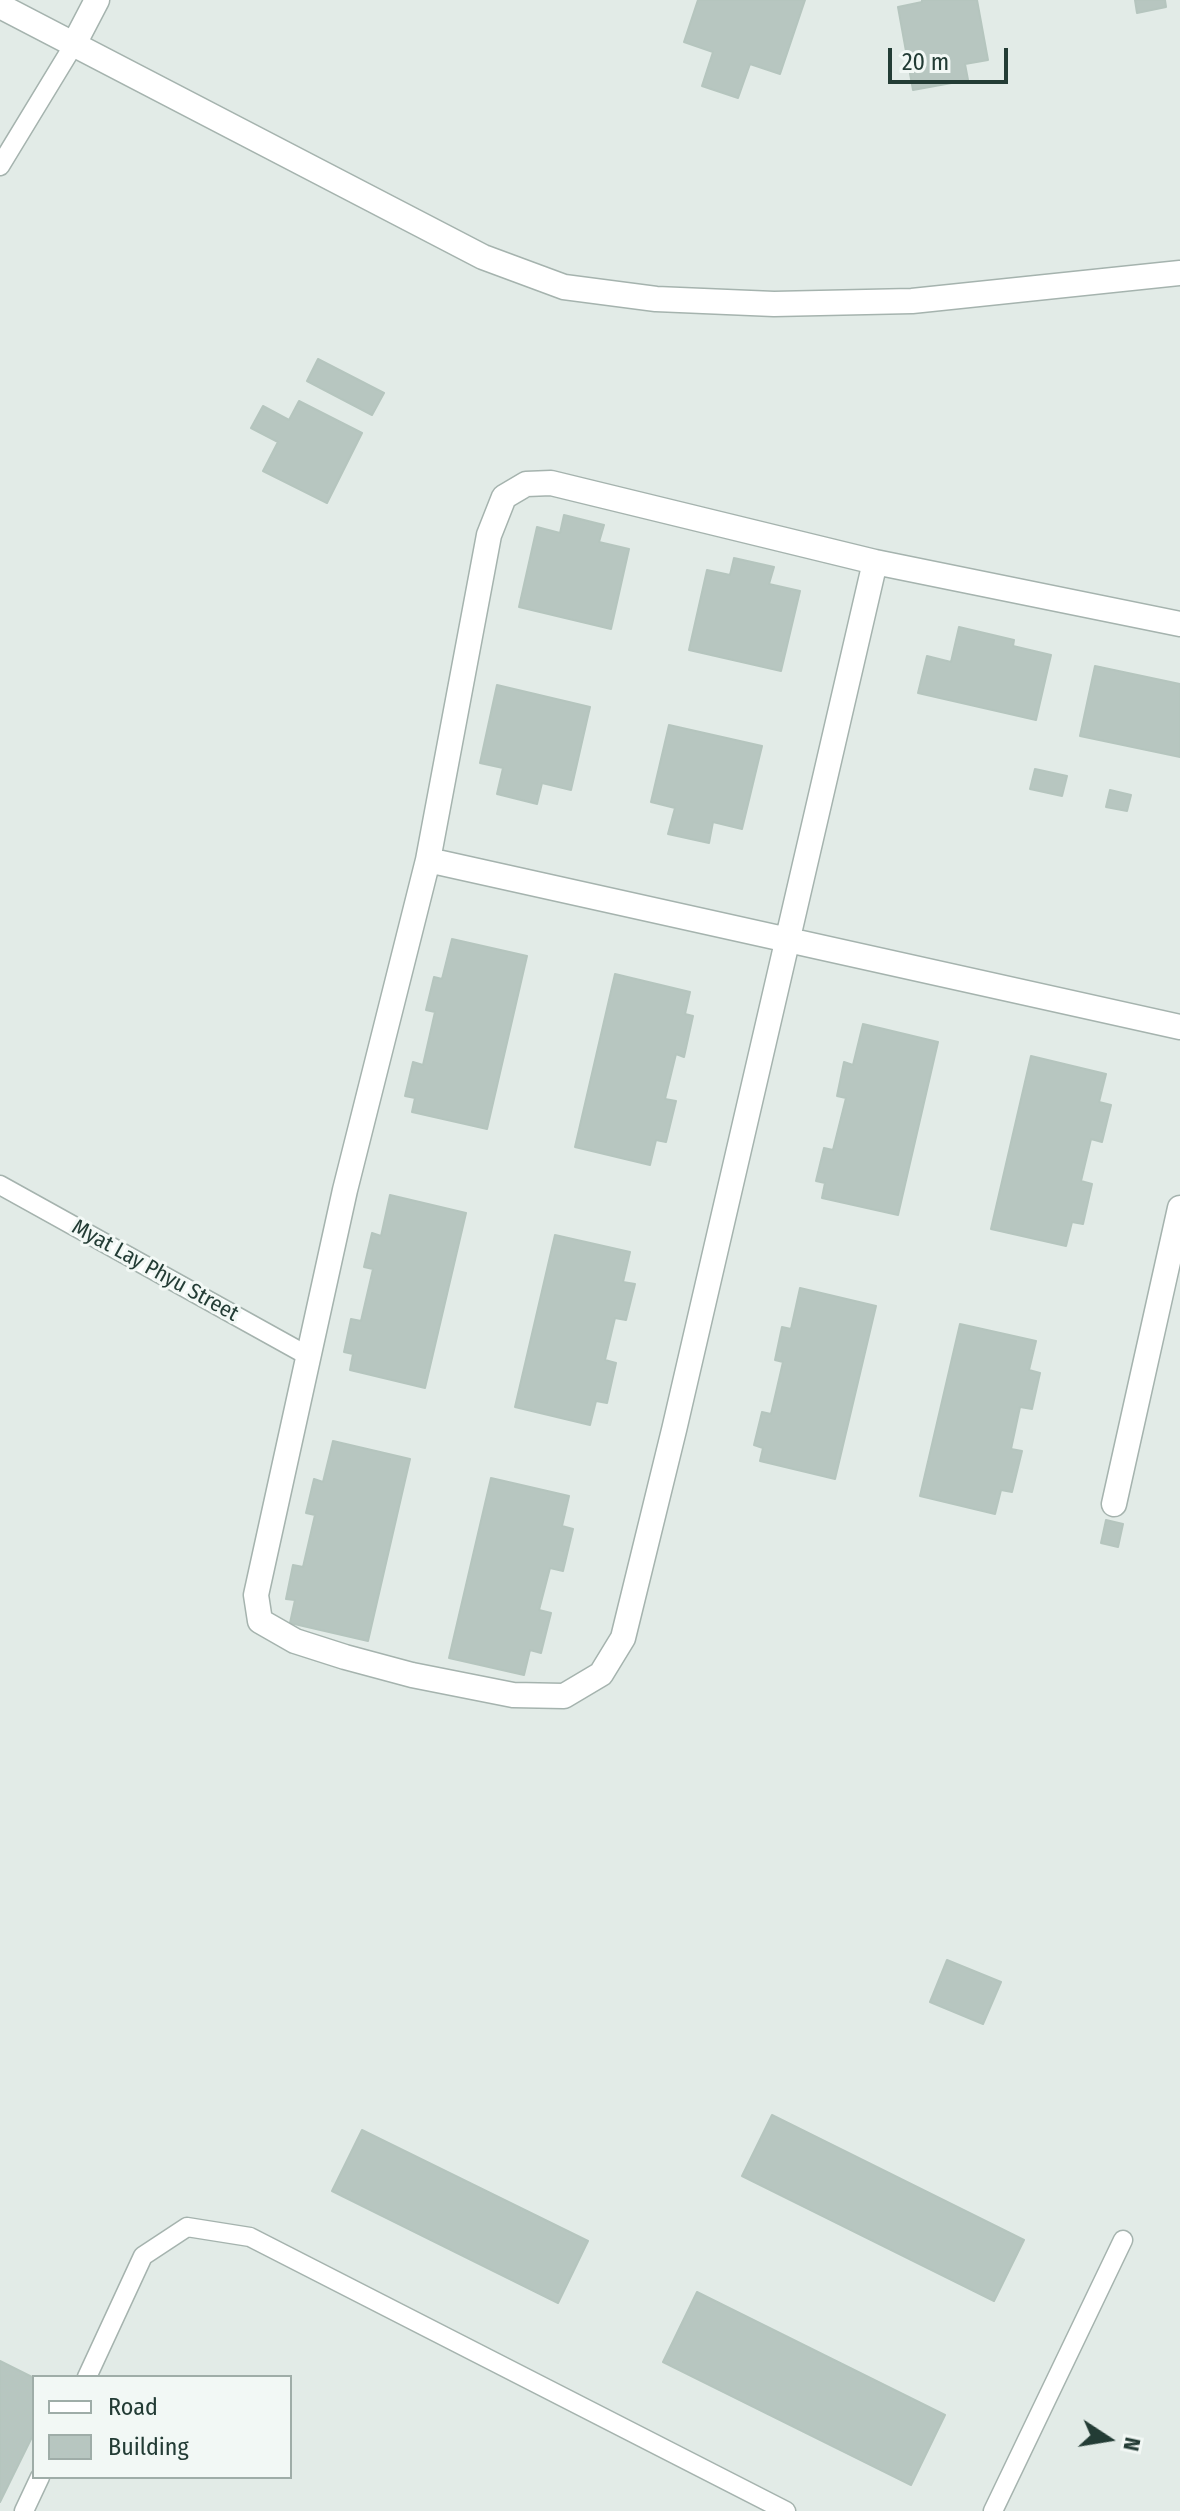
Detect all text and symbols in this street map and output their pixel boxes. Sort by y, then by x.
scale bar [892,32,1012,82]
text: 20 m [902,48,949,76]
street label: Myat Lay Phyu Street [67,1214,243,1328]
legend [32,2375,292,2479]
text: Road [108,2393,158,2421]
north arrow [1068,2399,1148,2479]
text: Building [108,2433,189,2461]
text: N [1117,2435,1147,2453]

